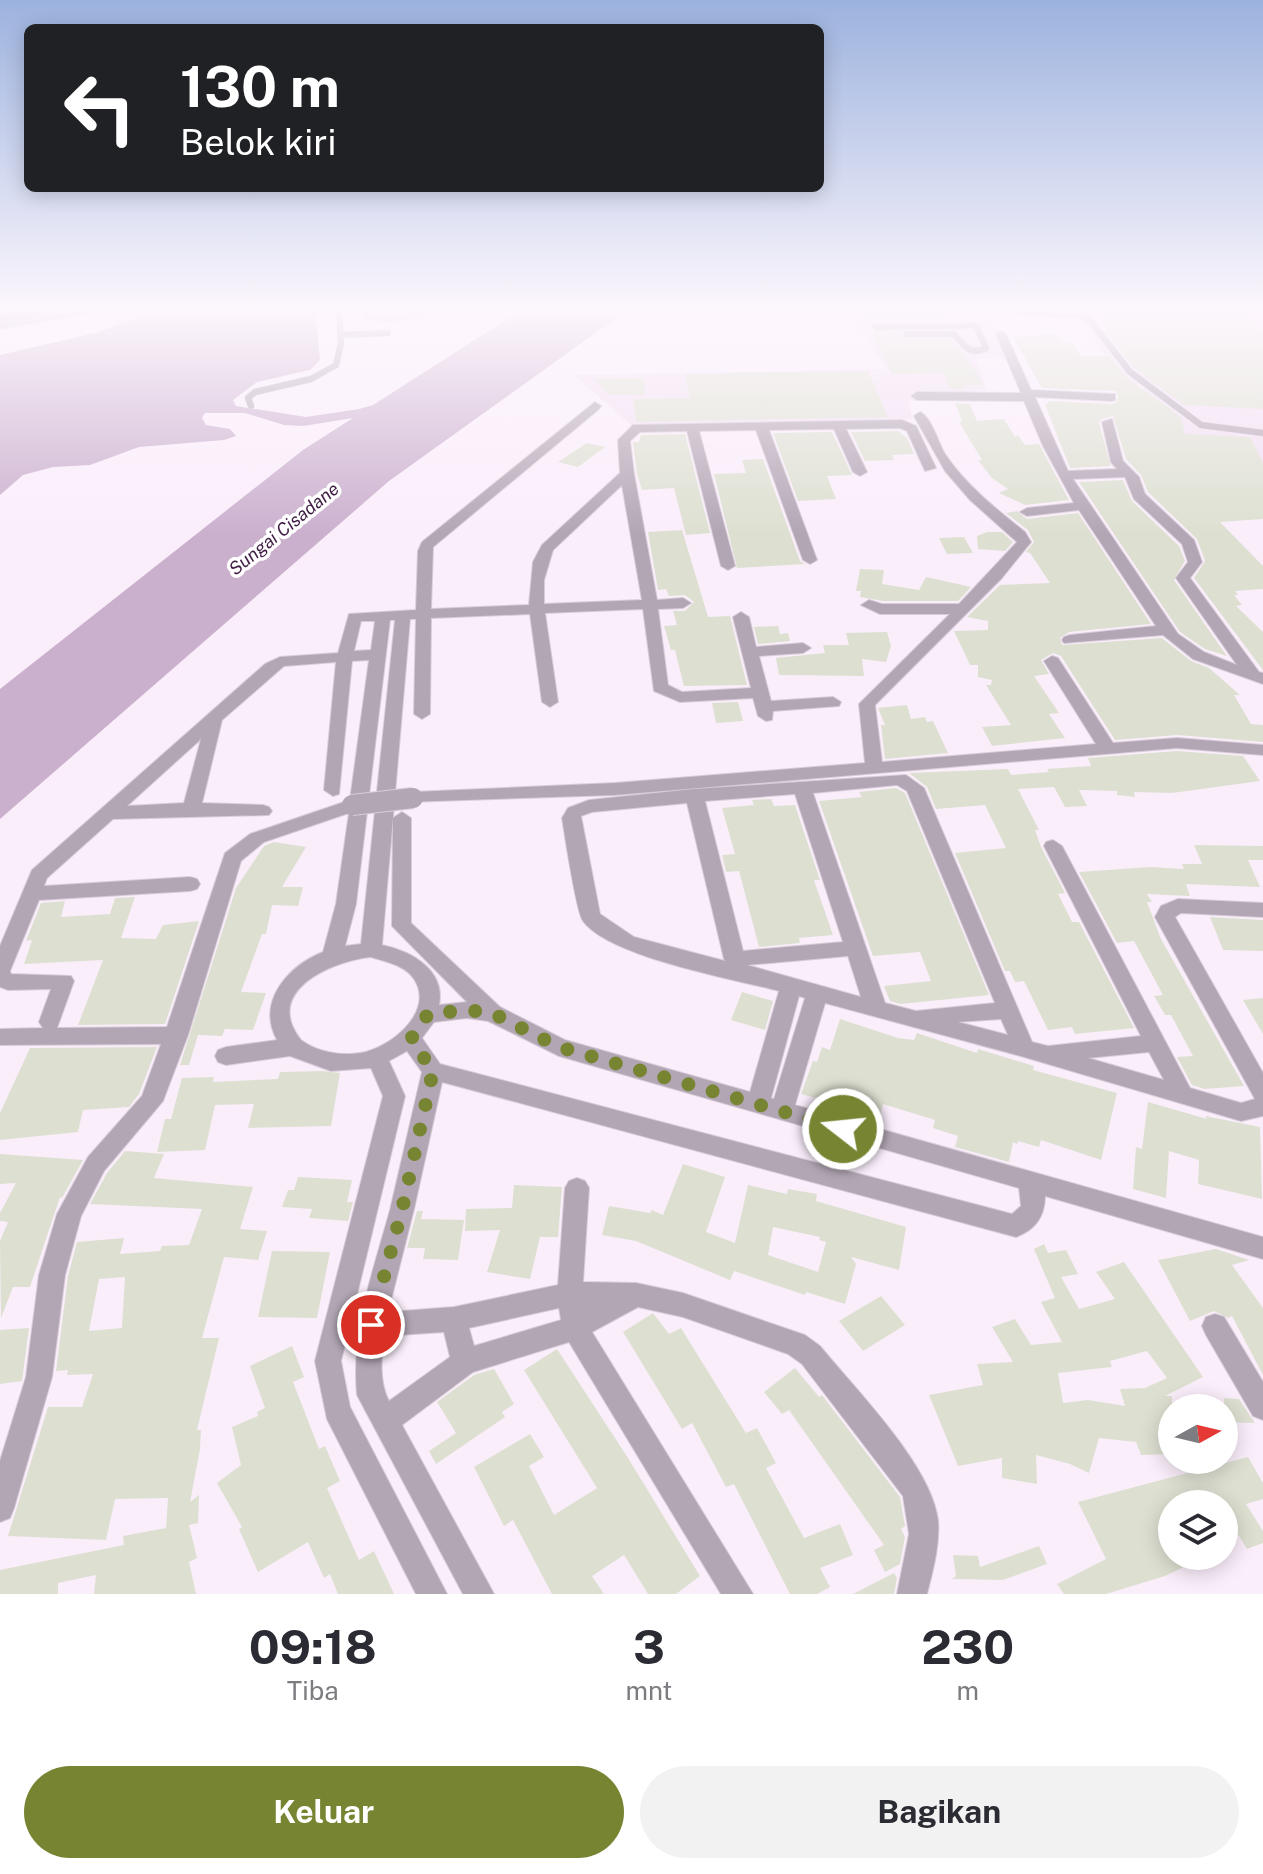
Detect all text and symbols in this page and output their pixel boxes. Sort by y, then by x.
text: 130 m [180,54,340,120]
icon: left [48,56,152,160]
text: Belok kiri [180,121,336,163]
water label: Sungai Cisadane [224,478,343,579]
position arrow [801,1087,885,1171]
pin [337,1291,405,1359]
icon: arrive [349,1303,393,1347]
north arrow [1158,1394,1238,1474]
map controls [1158,1394,1238,1570]
button: layers [1158,1490,1238,1570]
text: 09:18 [249,1618,377,1675]
text: 3 [633,1618,665,1675]
text: 230 [921,1618,1014,1675]
text: Tiba [287,1675,339,1706]
text: mnt [625,1675,672,1706]
text: m [956,1675,979,1706]
button: Keluar [24,1766,624,1858]
button: Bagikan [640,1766,1239,1858]

